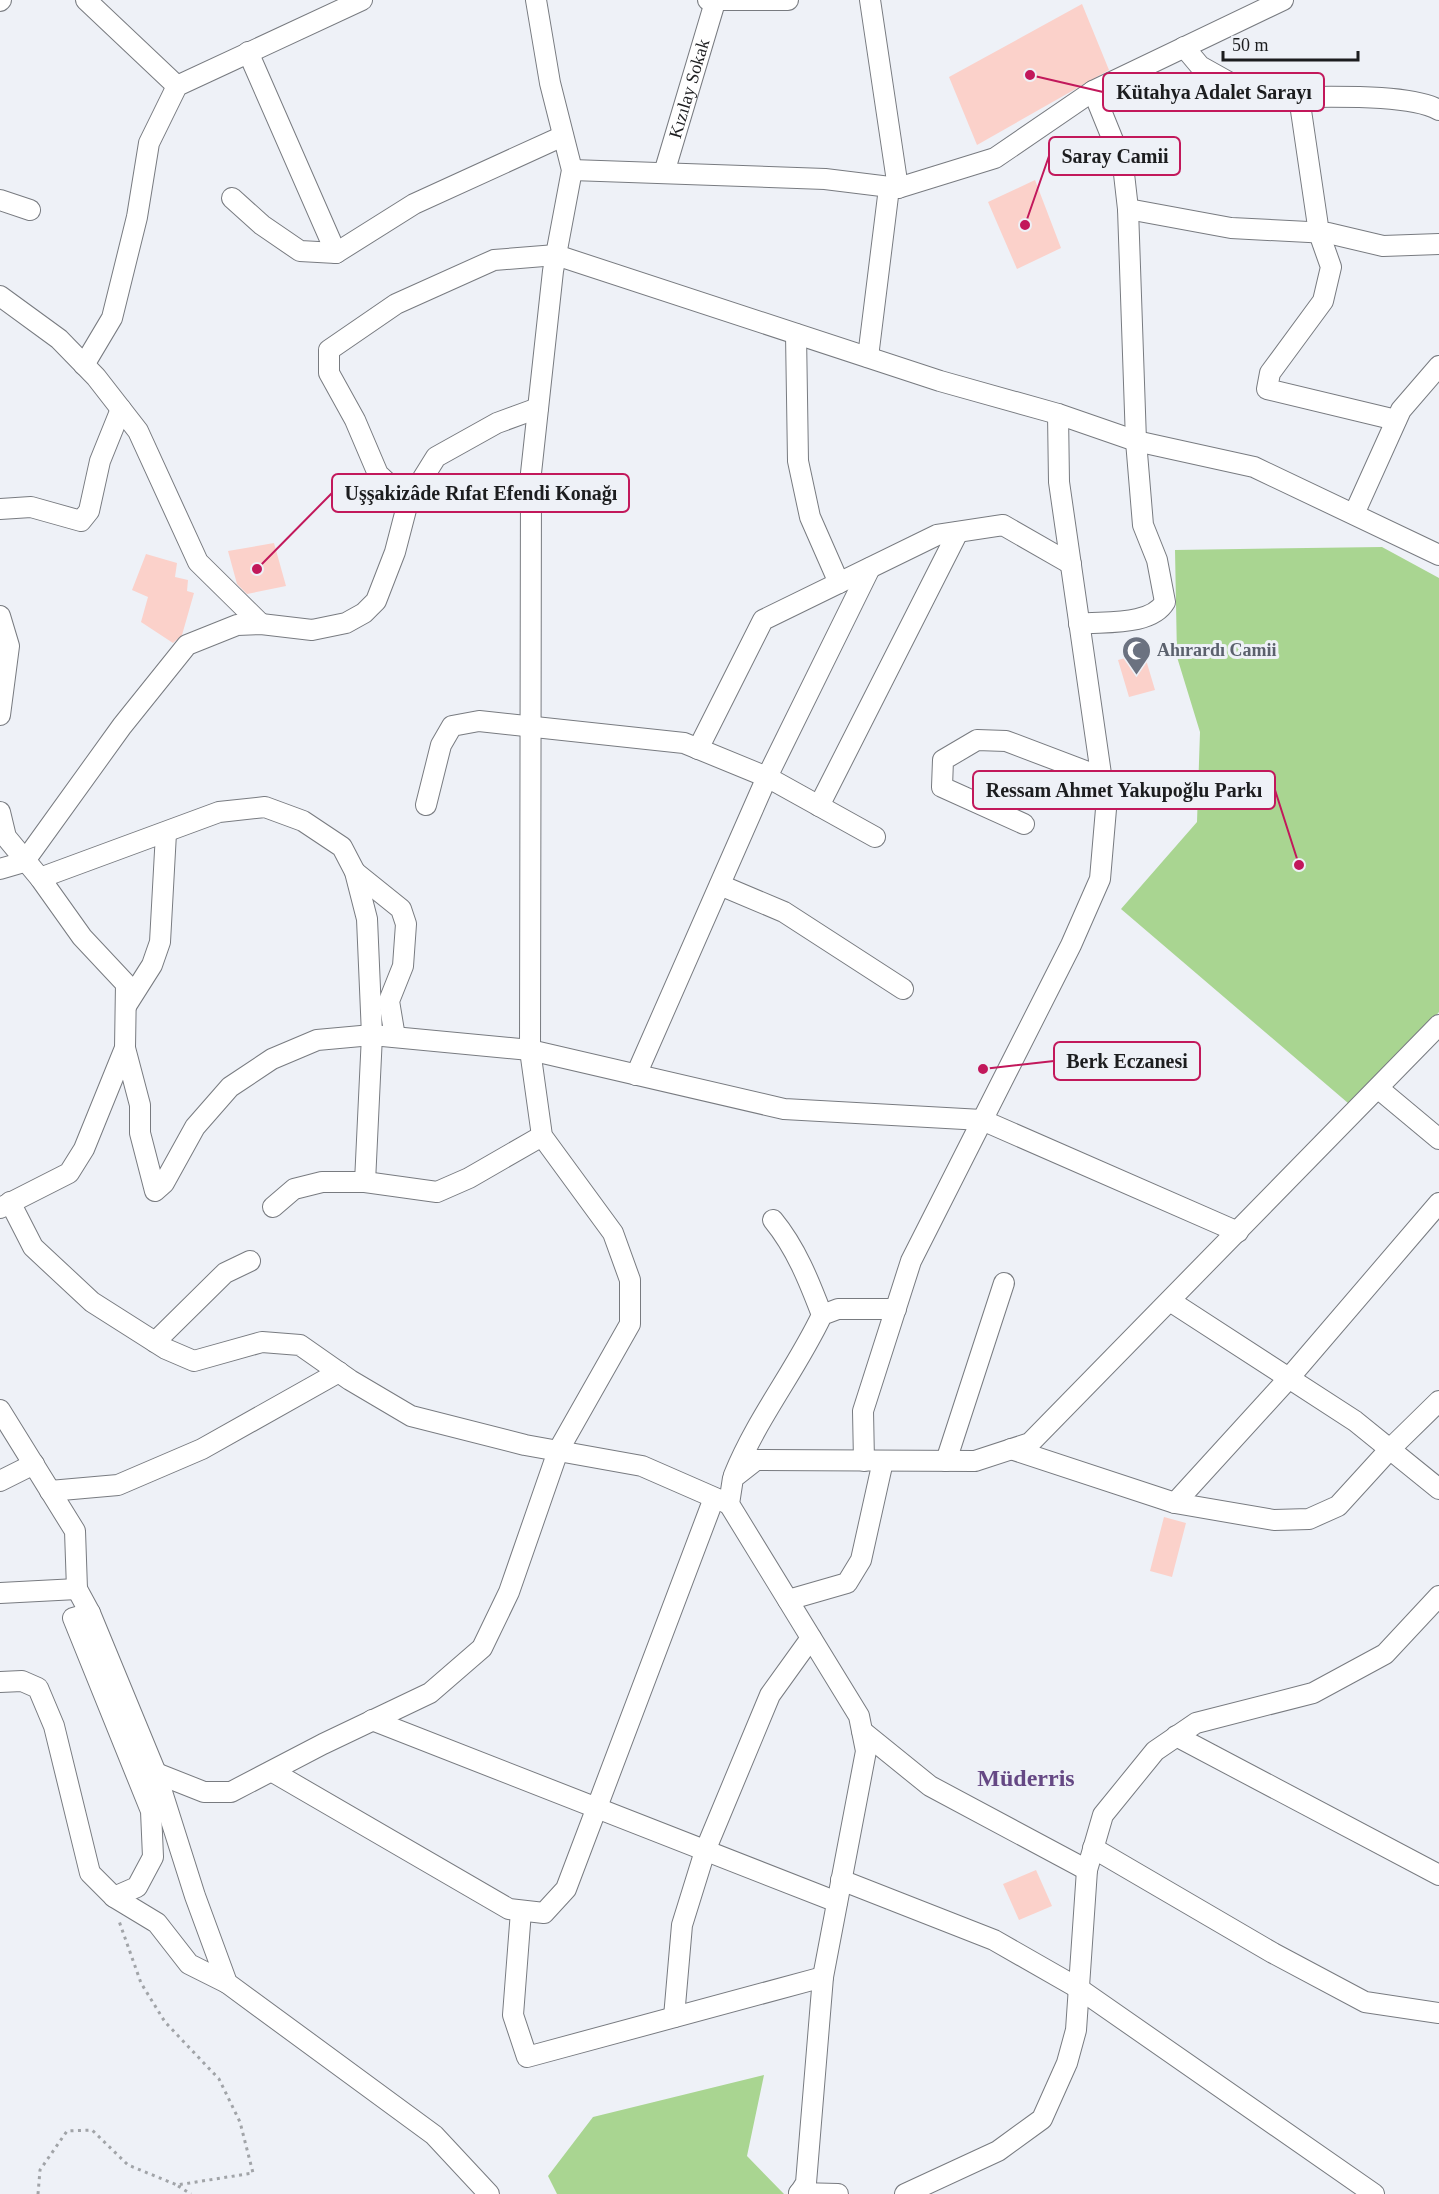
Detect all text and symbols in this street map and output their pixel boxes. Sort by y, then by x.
scale bar [1223,24,1358,62]
text: 50 m [1232,35,1269,55]
street label: Kızılay Sokak [665,37,713,141]
callout: Kütahya Adalet Sarayı [1103,73,1324,111]
text: Kütahya Adalet Sarayı [1116,81,1312,104]
callout: Saray Camii [1049,137,1180,175]
text: Saray Camii [1061,145,1169,168]
callout: Uşşakizâde Rıfat Efendi Konağı [332,474,629,512]
text: Uşşakizâde Rıfat Efendi Konağı [345,482,618,505]
mosque icon: Ahırardı Camii [1120,634,1152,676]
place label: Ahırardı Camii [1157,640,1277,660]
callout: Ressam Ahmet Yakupoğlu Parkı [973,771,1275,809]
text: Ressam Ahmet Yakupoğlu Parkı [986,779,1263,802]
callout: Berk Eczanesi [1054,1042,1200,1080]
text: Berk Eczanesi [1066,1050,1188,1072]
district label: Müderris [977,1765,1075,1791]

